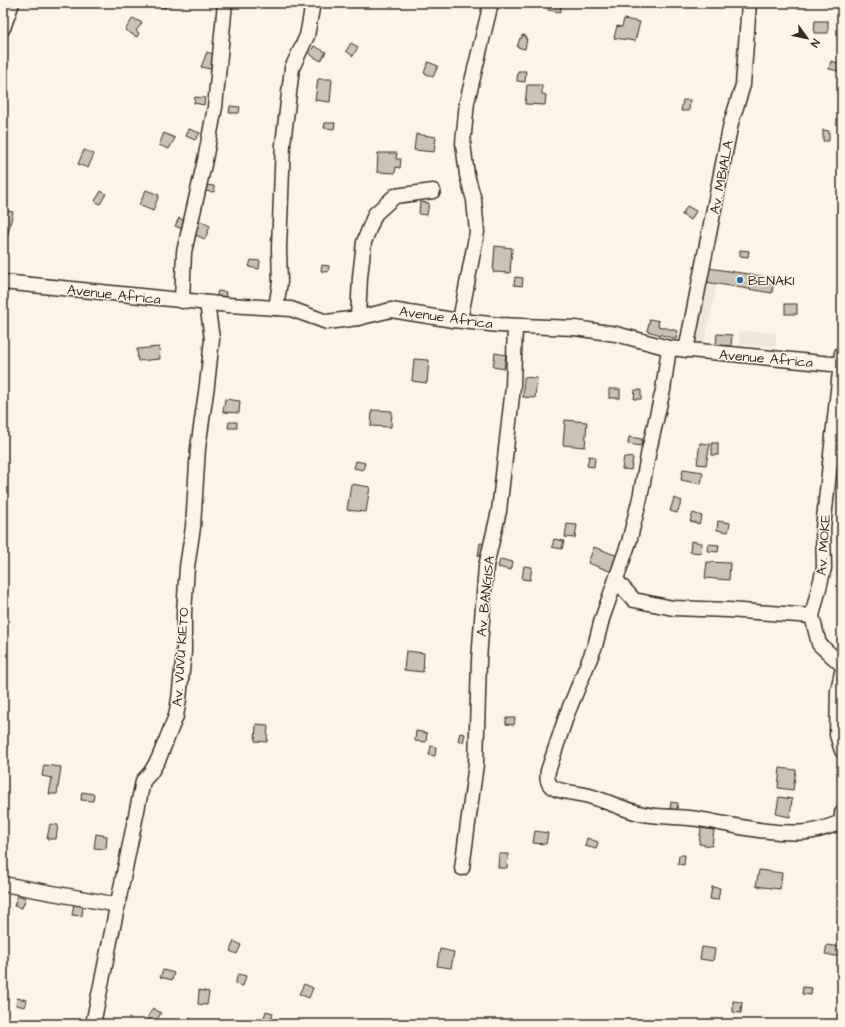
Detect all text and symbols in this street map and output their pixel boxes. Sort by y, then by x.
north arrow [787,18,827,58]
text: N [807,36,823,50]
street label: Av. MBIALA [705,138,739,216]
place label: BENAKI [748,271,795,291]
marker: BENAKI [735,275,745,285]
street label: Avenue Africa [66,280,162,310]
street label: Avenue Africa [398,302,494,334]
street label: Avenue Africa [718,345,814,373]
street label: Av. MOKE [812,513,836,576]
street label: Av. BANGISA [472,555,500,638]
street label: Av. VUVU KIETO [168,607,194,707]

